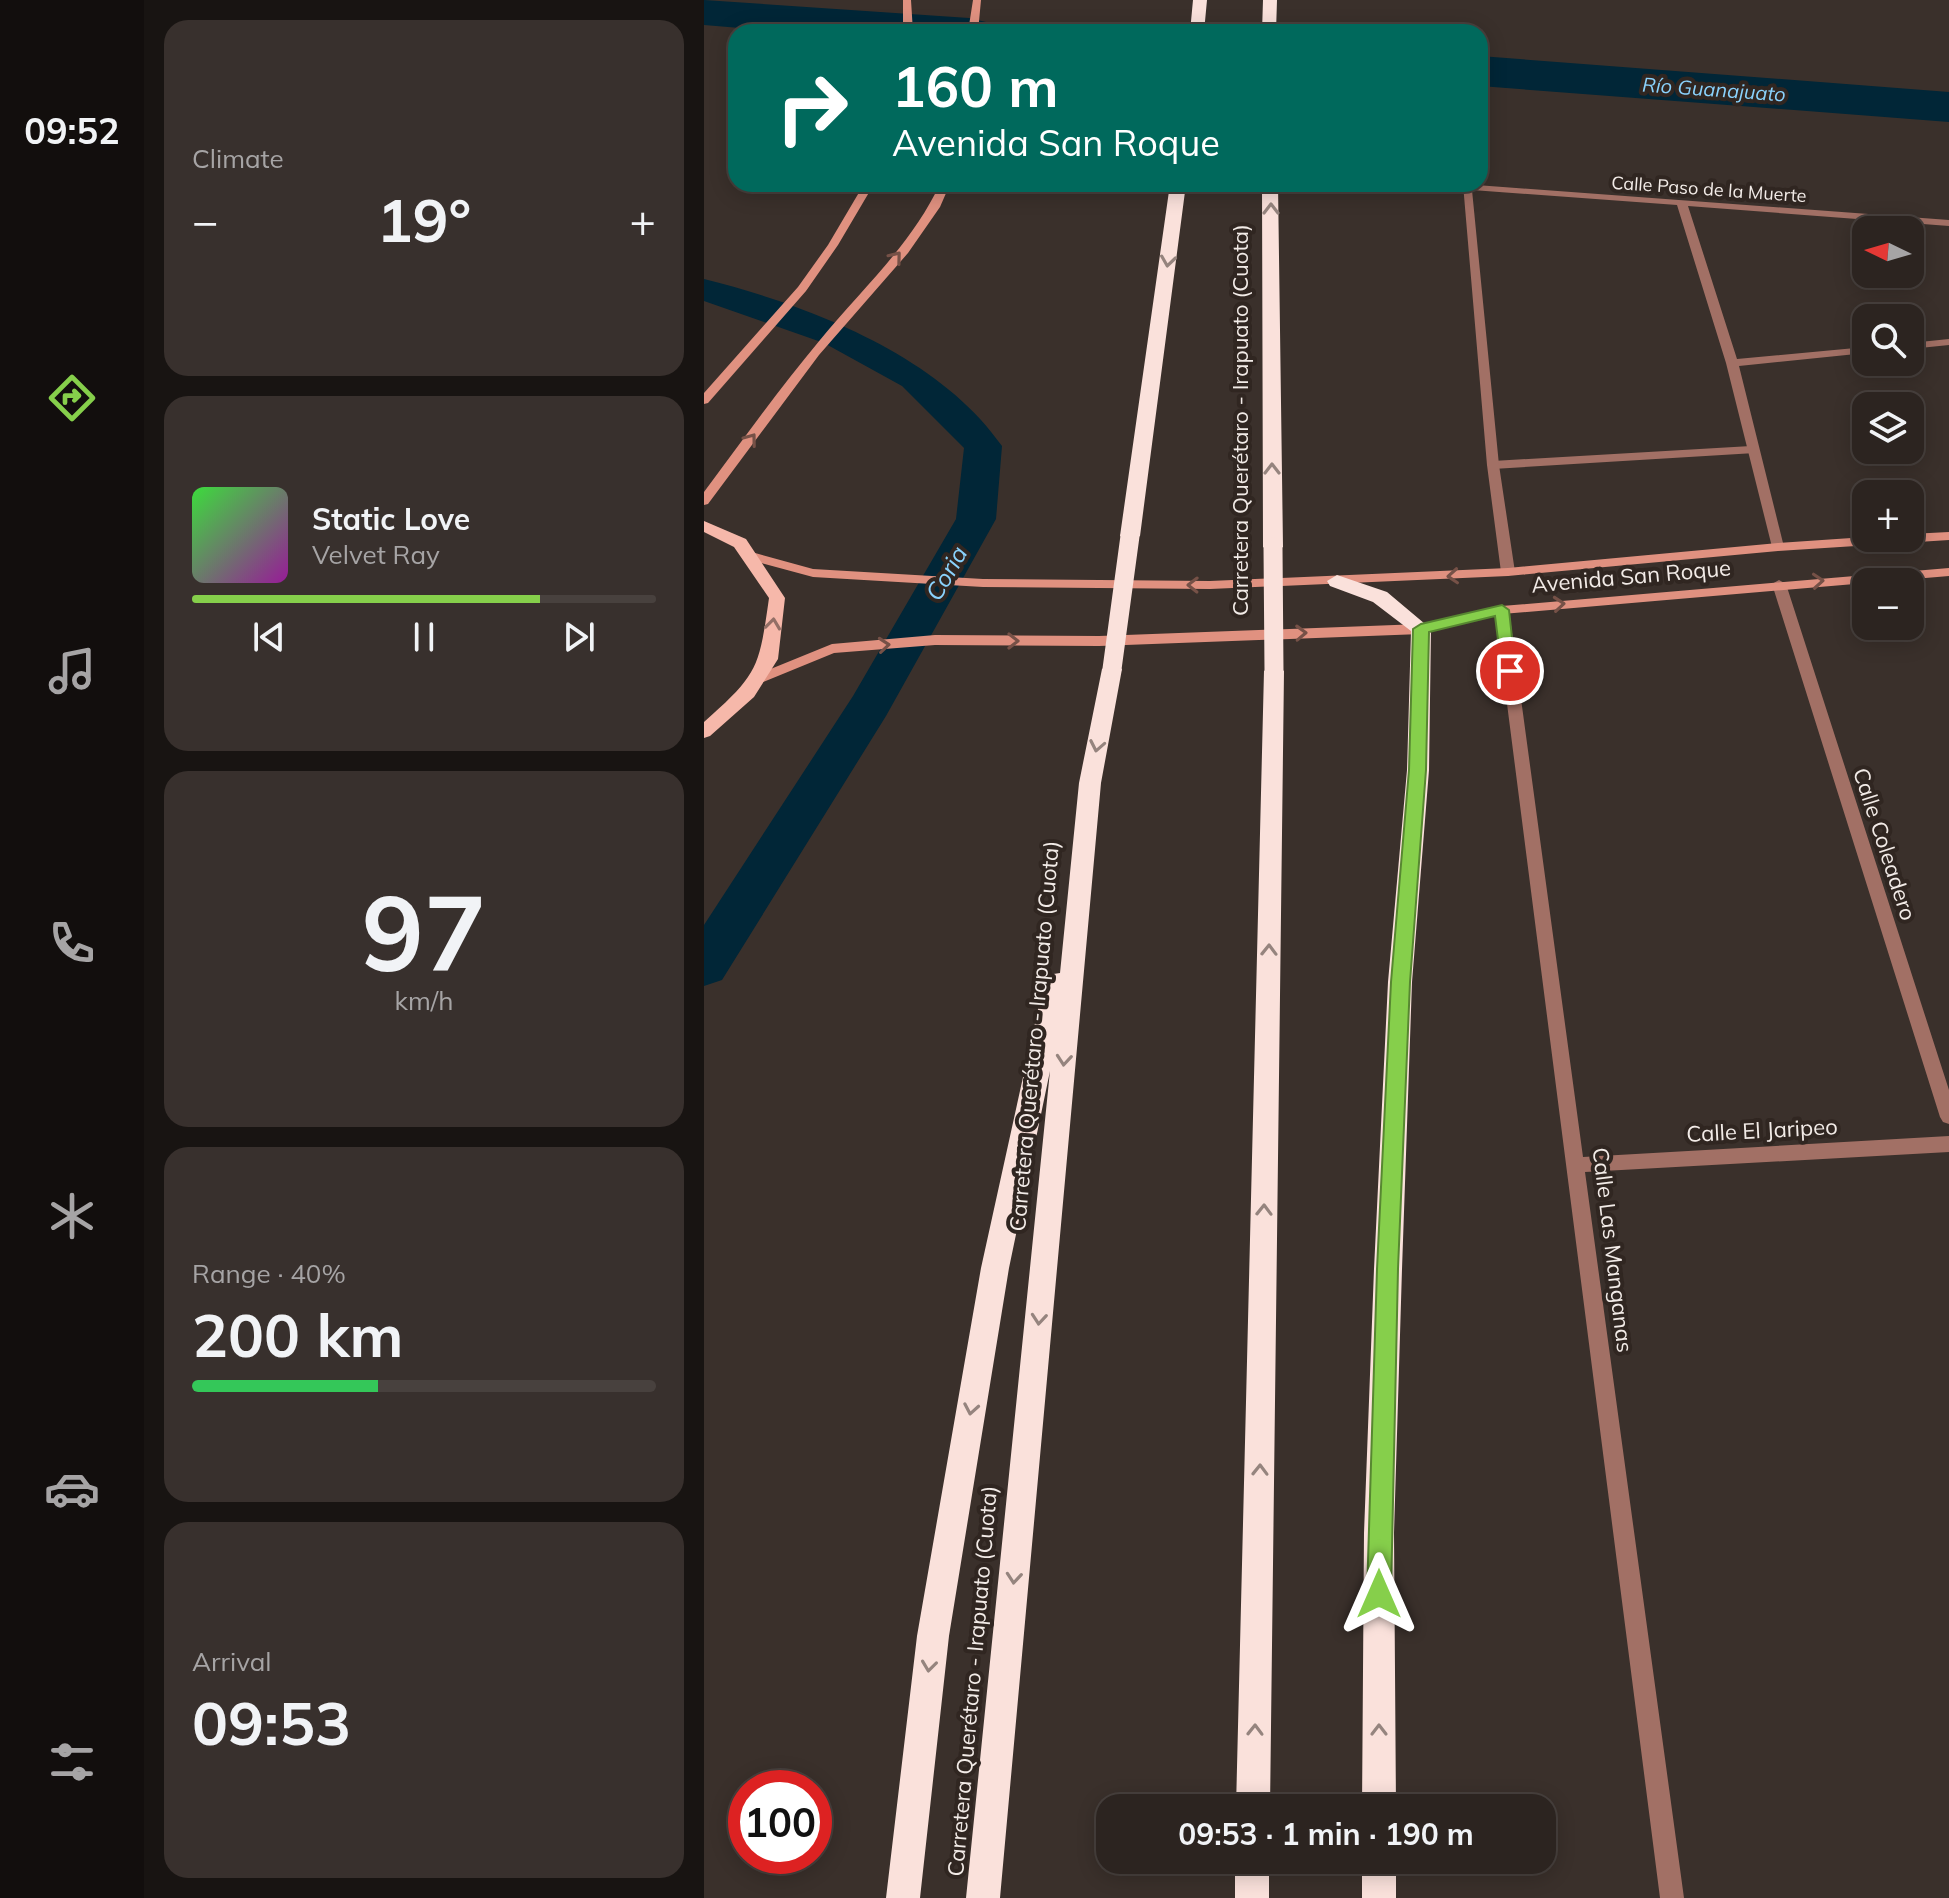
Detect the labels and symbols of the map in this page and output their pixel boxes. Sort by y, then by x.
water label: Río Guanajuato [1641,72,1787,106]
street label: Calle Paso de la Muerte [1611,171,1807,207]
one-way arrow [1262,202,1280,215]
north arrow [1852,216,1924,288]
street label: Carretera Querétaro - Irapuato (Cuota) [1226,224,1254,616]
one-way arrow [886,252,901,266]
one-way arrow [1159,255,1176,268]
one-way arrow [741,433,755,447]
one-way arrow [1264,462,1281,475]
water label: Coria [918,540,974,606]
street label: Avenida San Roque [1530,553,1732,599]
one-way arrow [1446,567,1459,584]
one-way arrow [1812,573,1825,590]
one-way arrow [1186,576,1199,594]
one-way arrow [1553,596,1566,613]
one-way arrow [764,617,781,631]
one-way arrow [1295,625,1308,642]
one-way arrow [1007,632,1020,650]
one-way arrow [878,637,891,654]
pin [1476,637,1544,705]
one-way arrow [1090,739,1107,753]
street label: Calle Coleadero [1847,764,1923,924]
street label: Carretera Querétaro - Irapuato (Cuota) [1003,839,1065,1233]
one-way arrow [1260,943,1278,956]
one-way arrow [1055,1054,1072,1067]
street label: Calle El Jaripeo [1686,1112,1838,1148]
street label: Calle Las Manganas [1587,1146,1639,1354]
one-way arrow [1256,1203,1273,1216]
one-way arrow [1030,1313,1047,1326]
one-way arrow [964,1403,981,1416]
one-way arrow [1251,1463,1268,1476]
street label: Carretera Querétaro - Irapuato (Cuota) [941,1484,1003,1878]
position arrow [1337,1552,1421,1636]
one-way arrow [1006,1572,1023,1585]
one-way arrow [921,1660,938,1673]
one-way arrow [1246,1723,1263,1736]
one-way arrow [1370,1723,1388,1736]
speed limit sign: 100 [728,1770,832,1874]

